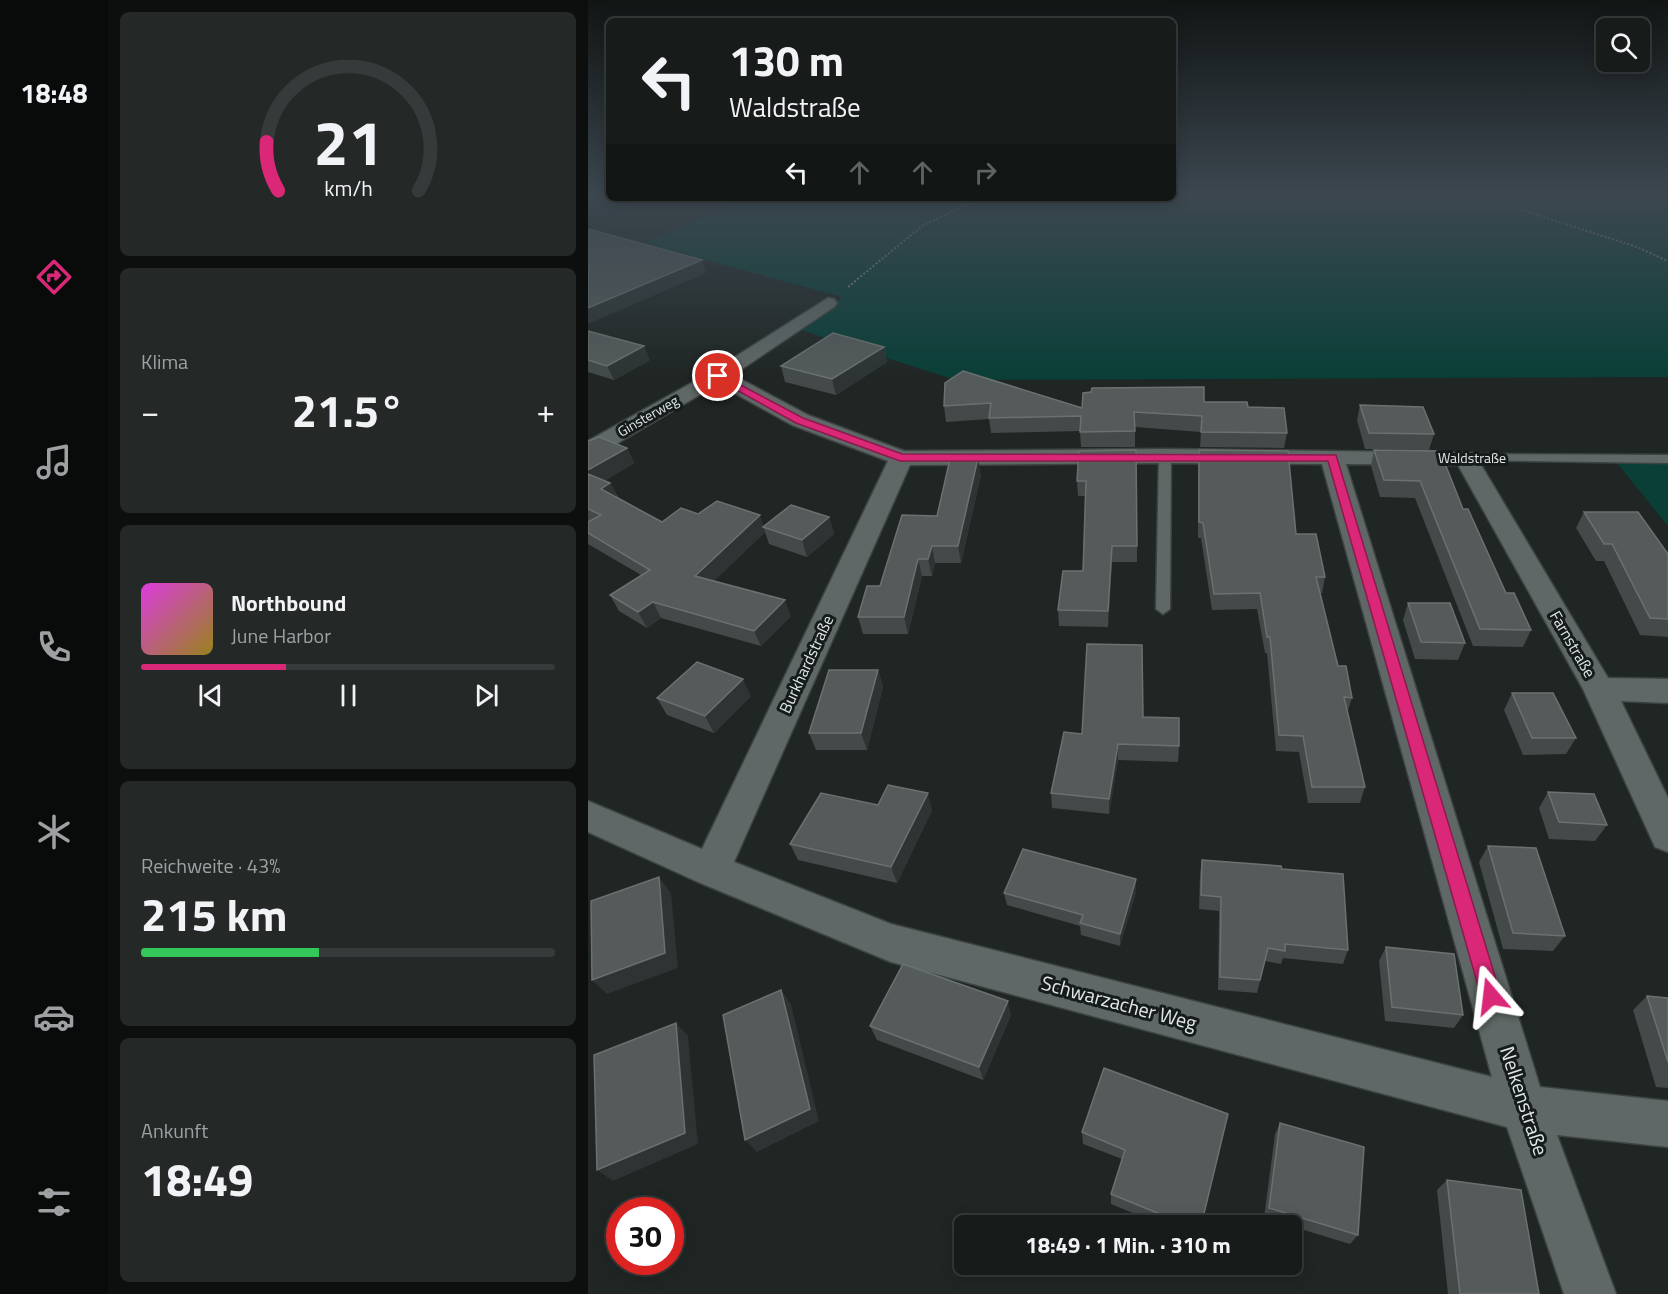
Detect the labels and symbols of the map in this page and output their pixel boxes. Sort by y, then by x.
pin [692,350,743,401]
street label: Ginsterweg [613,390,682,442]
street label: Waldstraße [1438,447,1506,468]
street label: Farnstraße [1544,606,1602,682]
street label: Burkhardstraße [773,611,839,717]
position arrow [1459,964,1523,1028]
street label: Schwarzacher Weg [1038,967,1200,1038]
street label: Nelkenstraße [1492,1042,1557,1159]
speed limit sign: 30 [606,1197,684,1275]

